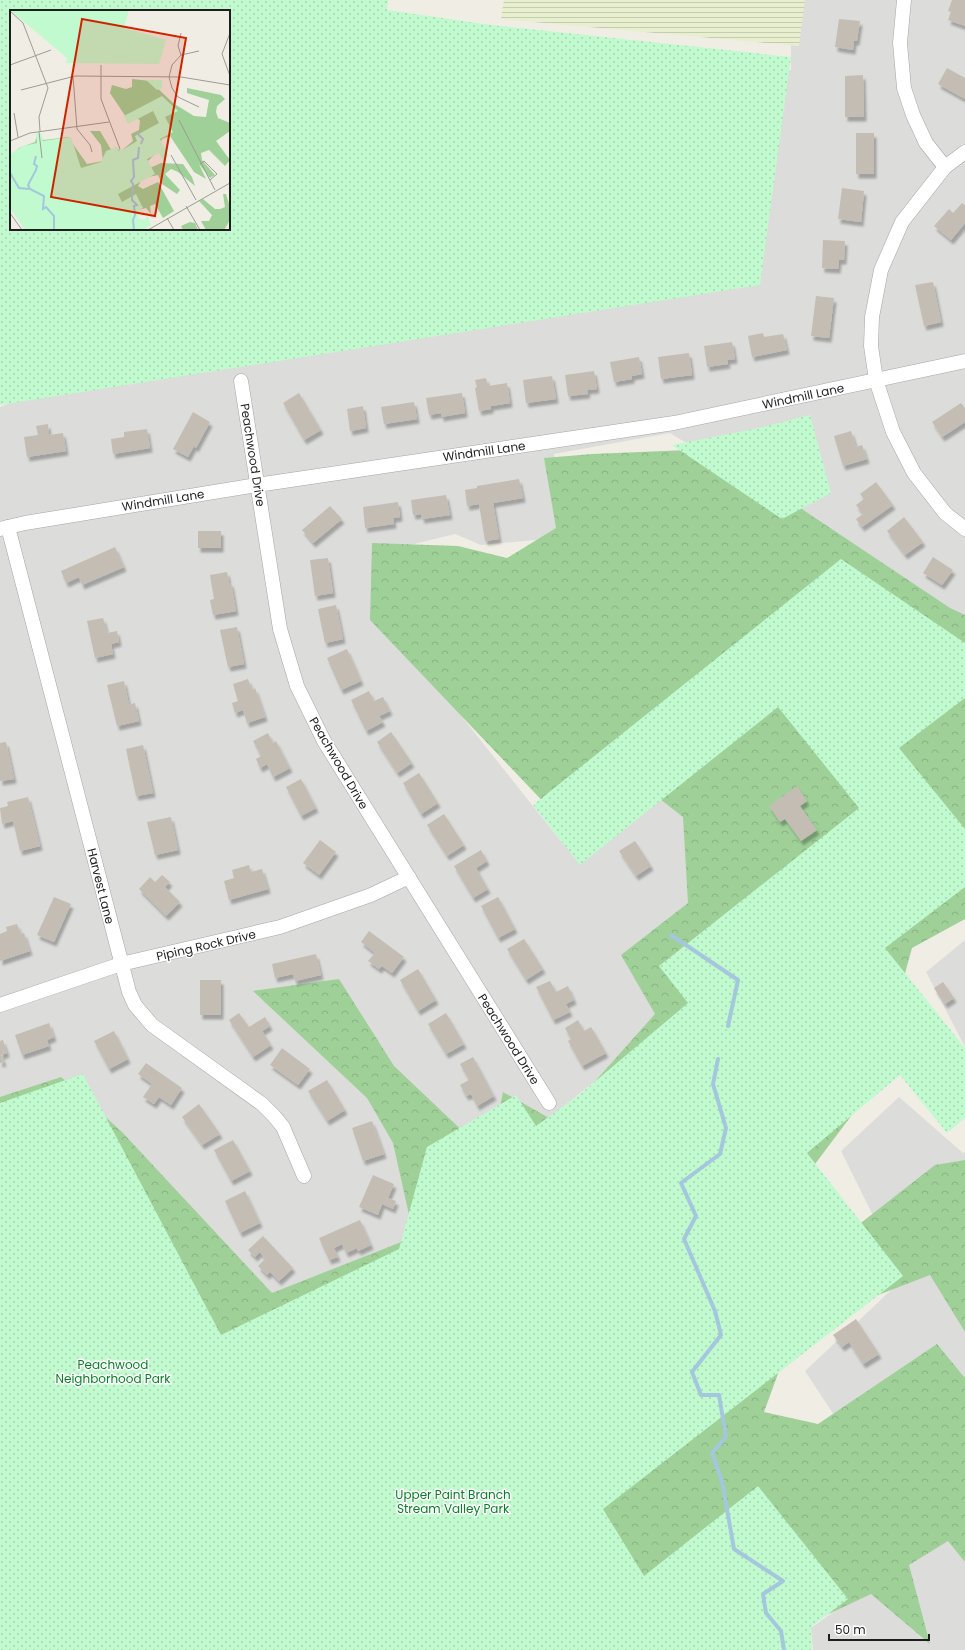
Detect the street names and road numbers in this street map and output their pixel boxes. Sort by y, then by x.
street label: Windmill Lane [760,379,846,413]
street label: Peachwood Drive [236,402,270,508]
street label: Windmill Lane [442,437,526,465]
street label: Windmill Lane [121,485,205,515]
street label: Peachwood Drive [306,714,372,812]
street label: Harvest Lane [83,846,119,926]
street label: Piping Rock Drive [155,925,257,965]
street label: Peachwood Drive [474,990,544,1088]

